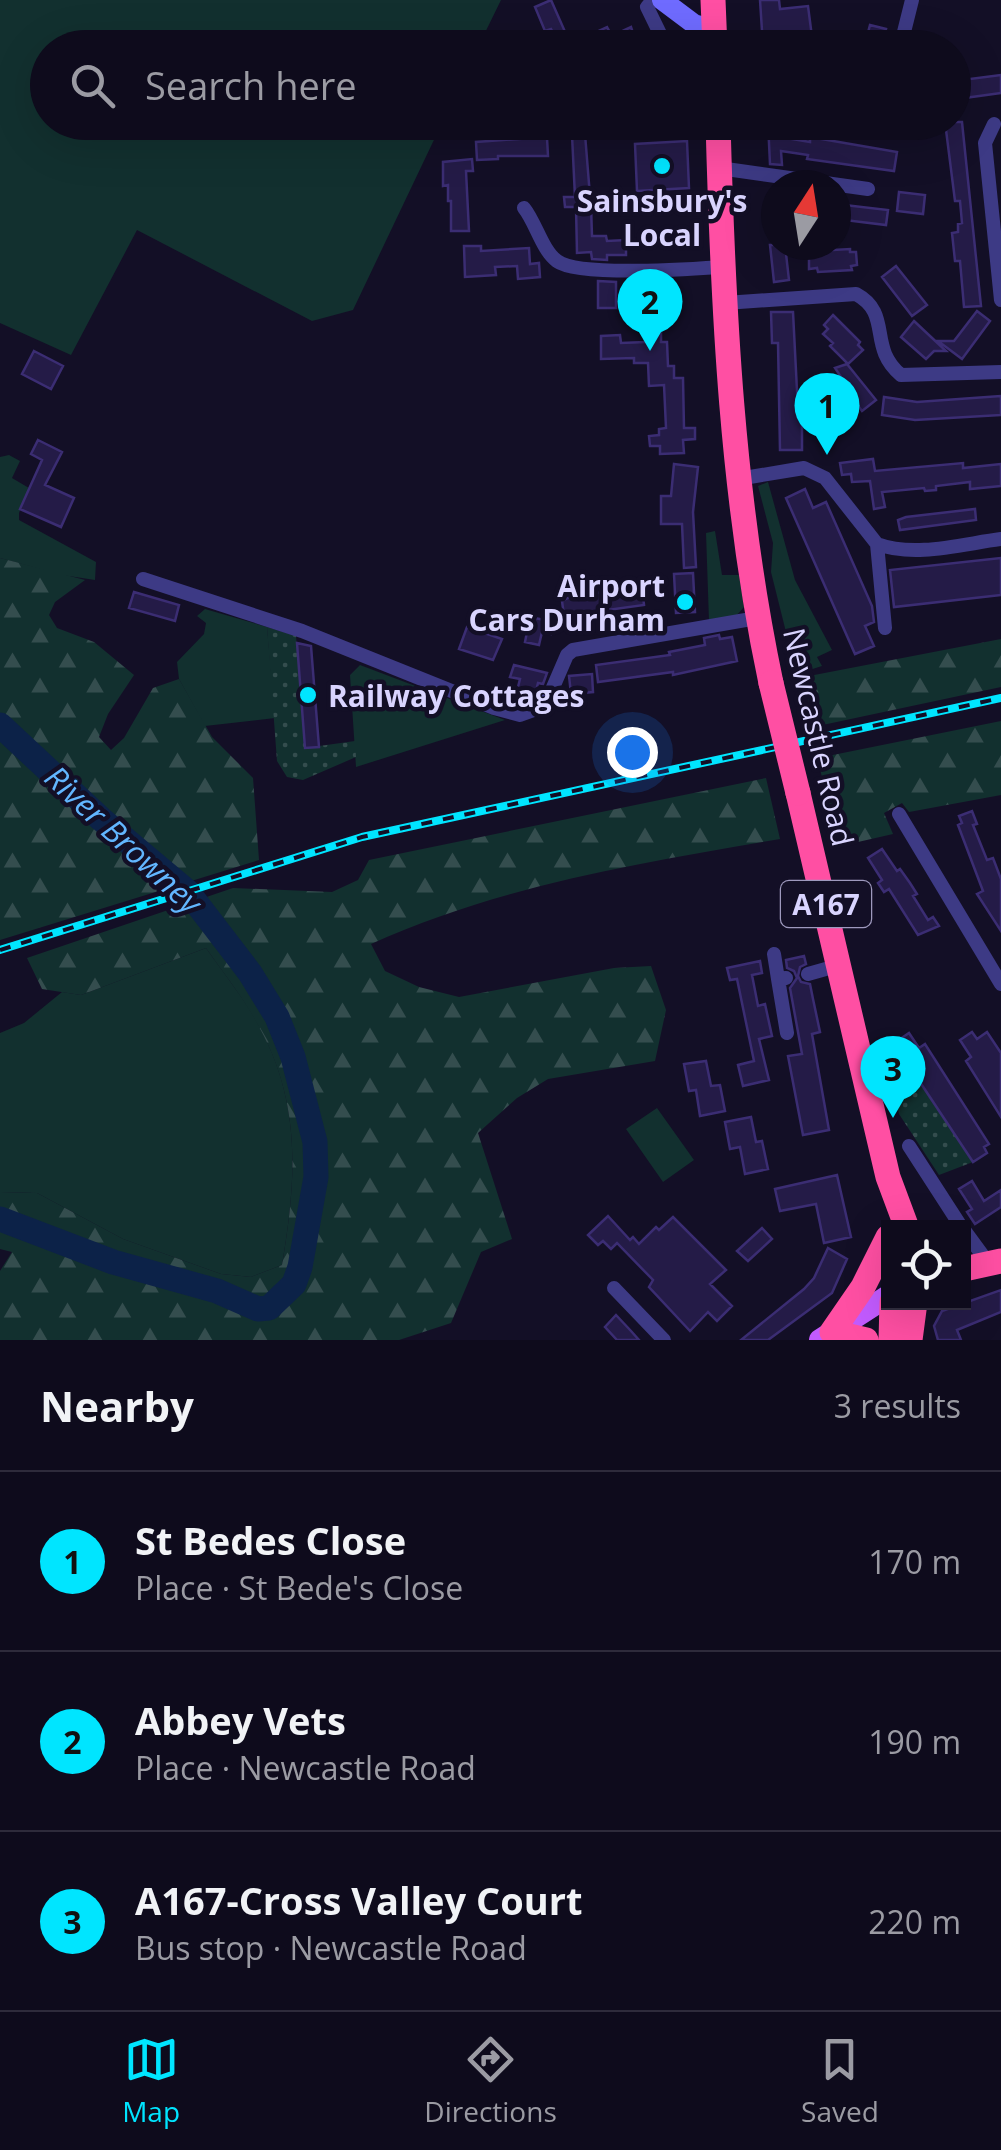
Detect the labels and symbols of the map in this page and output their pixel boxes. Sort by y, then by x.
marker: Sainsbury's Local [651,155,673,177]
north arrow [761,170,851,260]
place label: Sainsbury's Local [577,180,747,255]
pin: 2 [618,268,682,351]
pin: 1 [794,372,860,455]
place label: Airport Cars Durham [469,565,665,640]
marker: Airport Cars Durham [674,591,696,613]
street label: Newcastle Road [774,624,864,850]
place label: Railway Cottages [328,675,584,716]
marker: Railway Cottages [297,684,319,706]
your location [607,727,658,778]
water label: River Browney [36,755,213,924]
road number: A167 [781,881,871,927]
pin: 3 [860,1036,926,1118]

